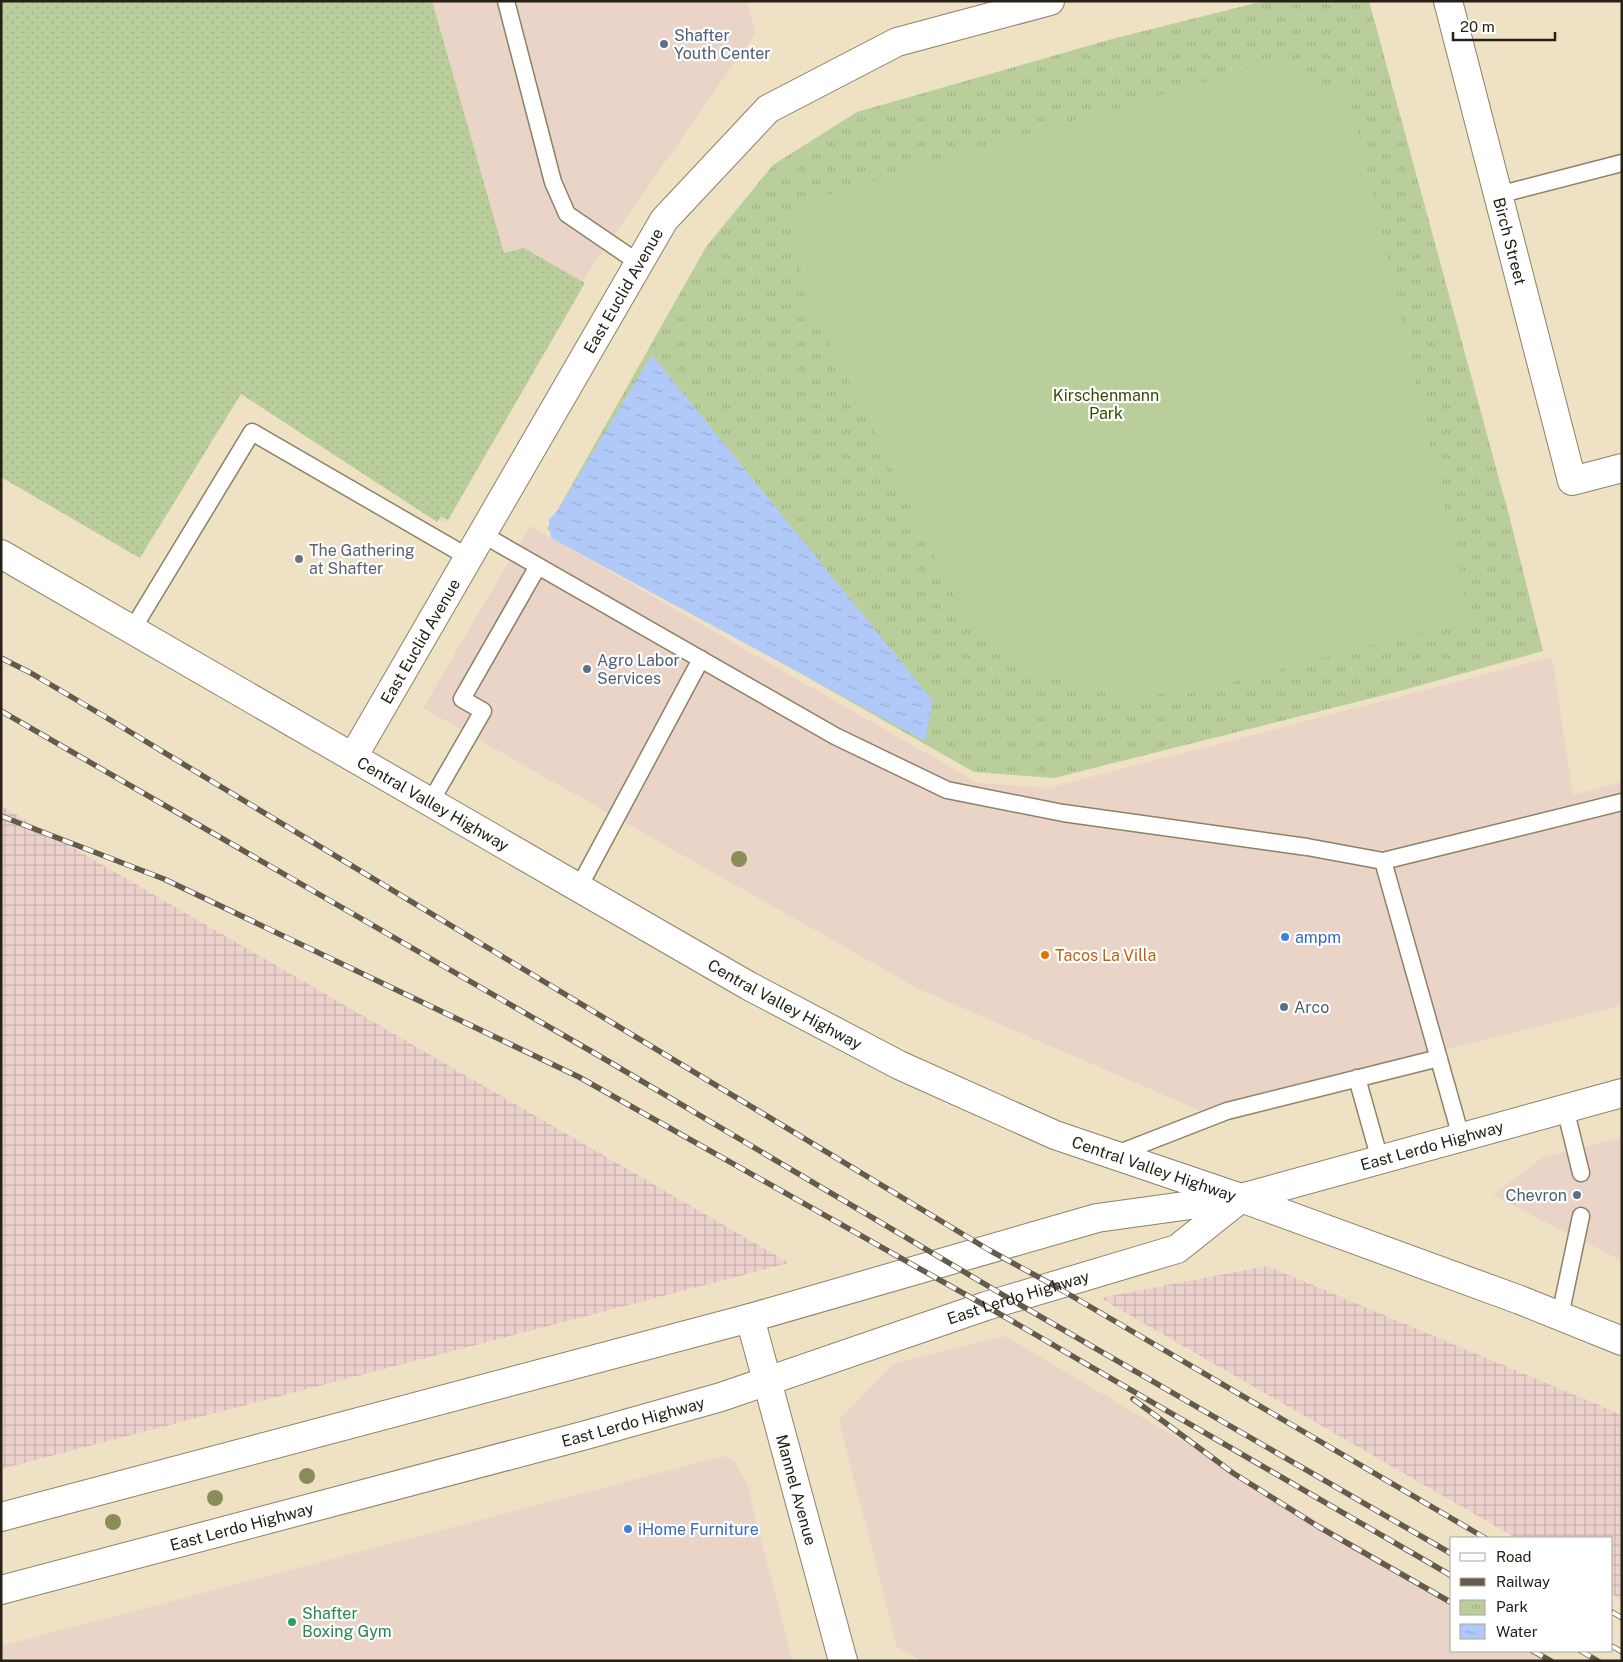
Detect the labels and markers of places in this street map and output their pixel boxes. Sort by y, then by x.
place label: Shafter Youth Center [674,26,771,63]
marker: Shafter Youth Center [658,38,670,50]
place label: The Gathering at Shafter [309,541,415,578]
marker: The Gathering at Shafter [293,553,305,565]
place label: Agro Labor Services [597,651,680,688]
marker: Agro Labor Services [581,663,593,675]
place label: ampm [1295,928,1341,947]
marker: ampm [1279,931,1291,943]
place label: Tacos La Villa [1055,946,1156,965]
marker: Tacos La Villa [1039,949,1051,961]
place label: Arco [1294,998,1329,1017]
marker: Arco [1278,1001,1290,1013]
place label: Chevron [1505,1186,1567,1205]
marker: Chevron [1571,1189,1583,1201]
place label: iHome Furniture [638,1520,759,1539]
marker: iHome Furniture [622,1523,634,1535]
place label: Shafter Boxing Gym [302,1604,392,1641]
marker: Shafter Boxing Gym [286,1616,298,1628]

